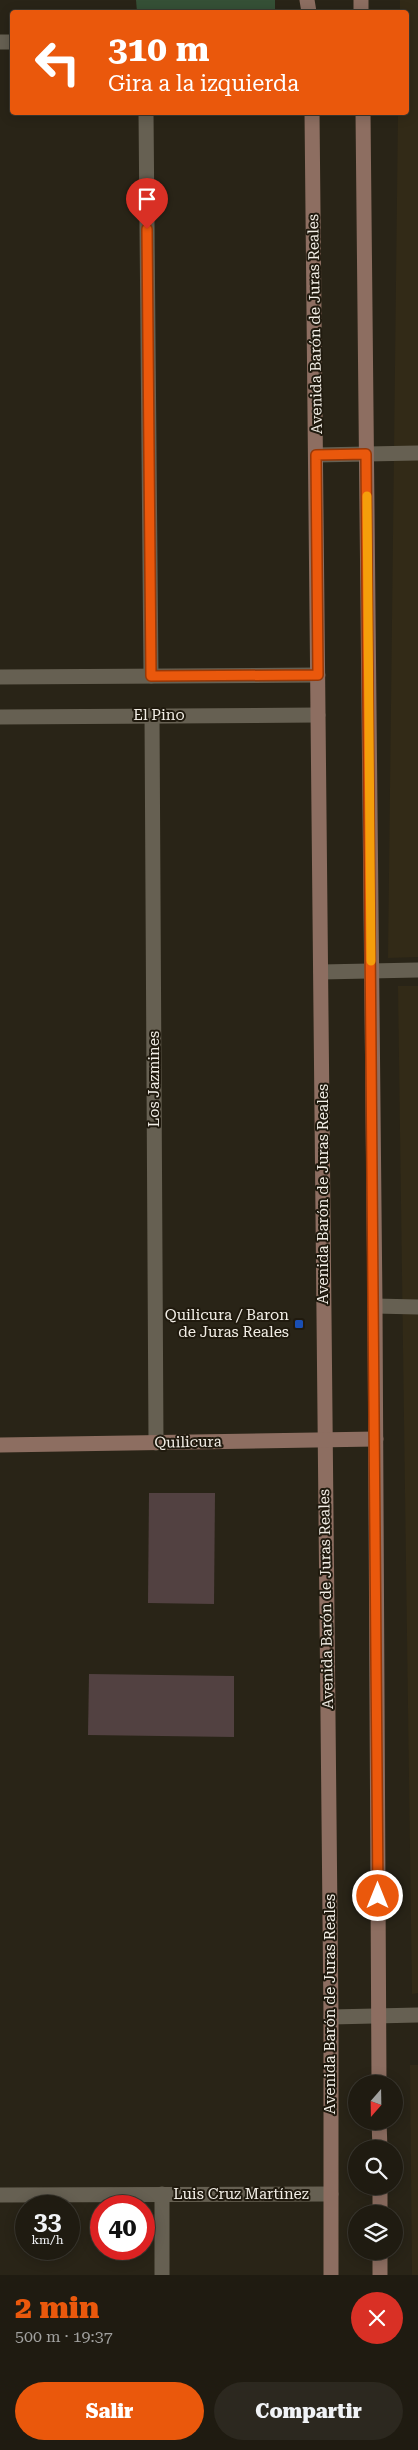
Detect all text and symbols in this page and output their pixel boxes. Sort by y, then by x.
text: 310 m [108,29,209,70]
icon: left [25,30,90,95]
text: Gira a la izquierda [108,71,299,96]
pin [126,178,168,229]
icon: arrive [133,185,161,213]
street label: Avenida Barón de Juras Reales [304,214,326,434]
street label: El Pino [133,706,185,724]
street label: Los Jazmines [145,1031,163,1127]
street label: Avenida Barón de Juras Reales [314,1084,332,1304]
place label: Quilicura / Baron de Juras Reales [165,1306,289,1341]
marker: Quilicura / Baron de Juras Reales [293,1318,305,1330]
street label: Quilicura [154,1432,222,1452]
street label: Avenida Barón de Juras Reales [315,1489,337,1709]
position arrow [351,1869,403,1921]
street label: Avenida Barón de Juras Reales [321,1894,339,2114]
north arrow [348,2075,402,2130]
map controls [348,2075,403,2260]
button: search [348,2140,403,2195]
street label: Luis Cruz Martínez [173,2185,309,2203]
speed limit sign: 40 [90,2195,155,2260]
button: layers [348,2205,403,2260]
text: 33 [33,2207,62,2236]
text: km/h [31,2233,64,2247]
text: 2 min [15,2290,99,2325]
button: close [351,2292,403,2344]
text: 500 m · 19:37 [15,2327,113,2346]
button: Salir [15,2382,204,2440]
button: Compartir [214,2382,403,2440]

